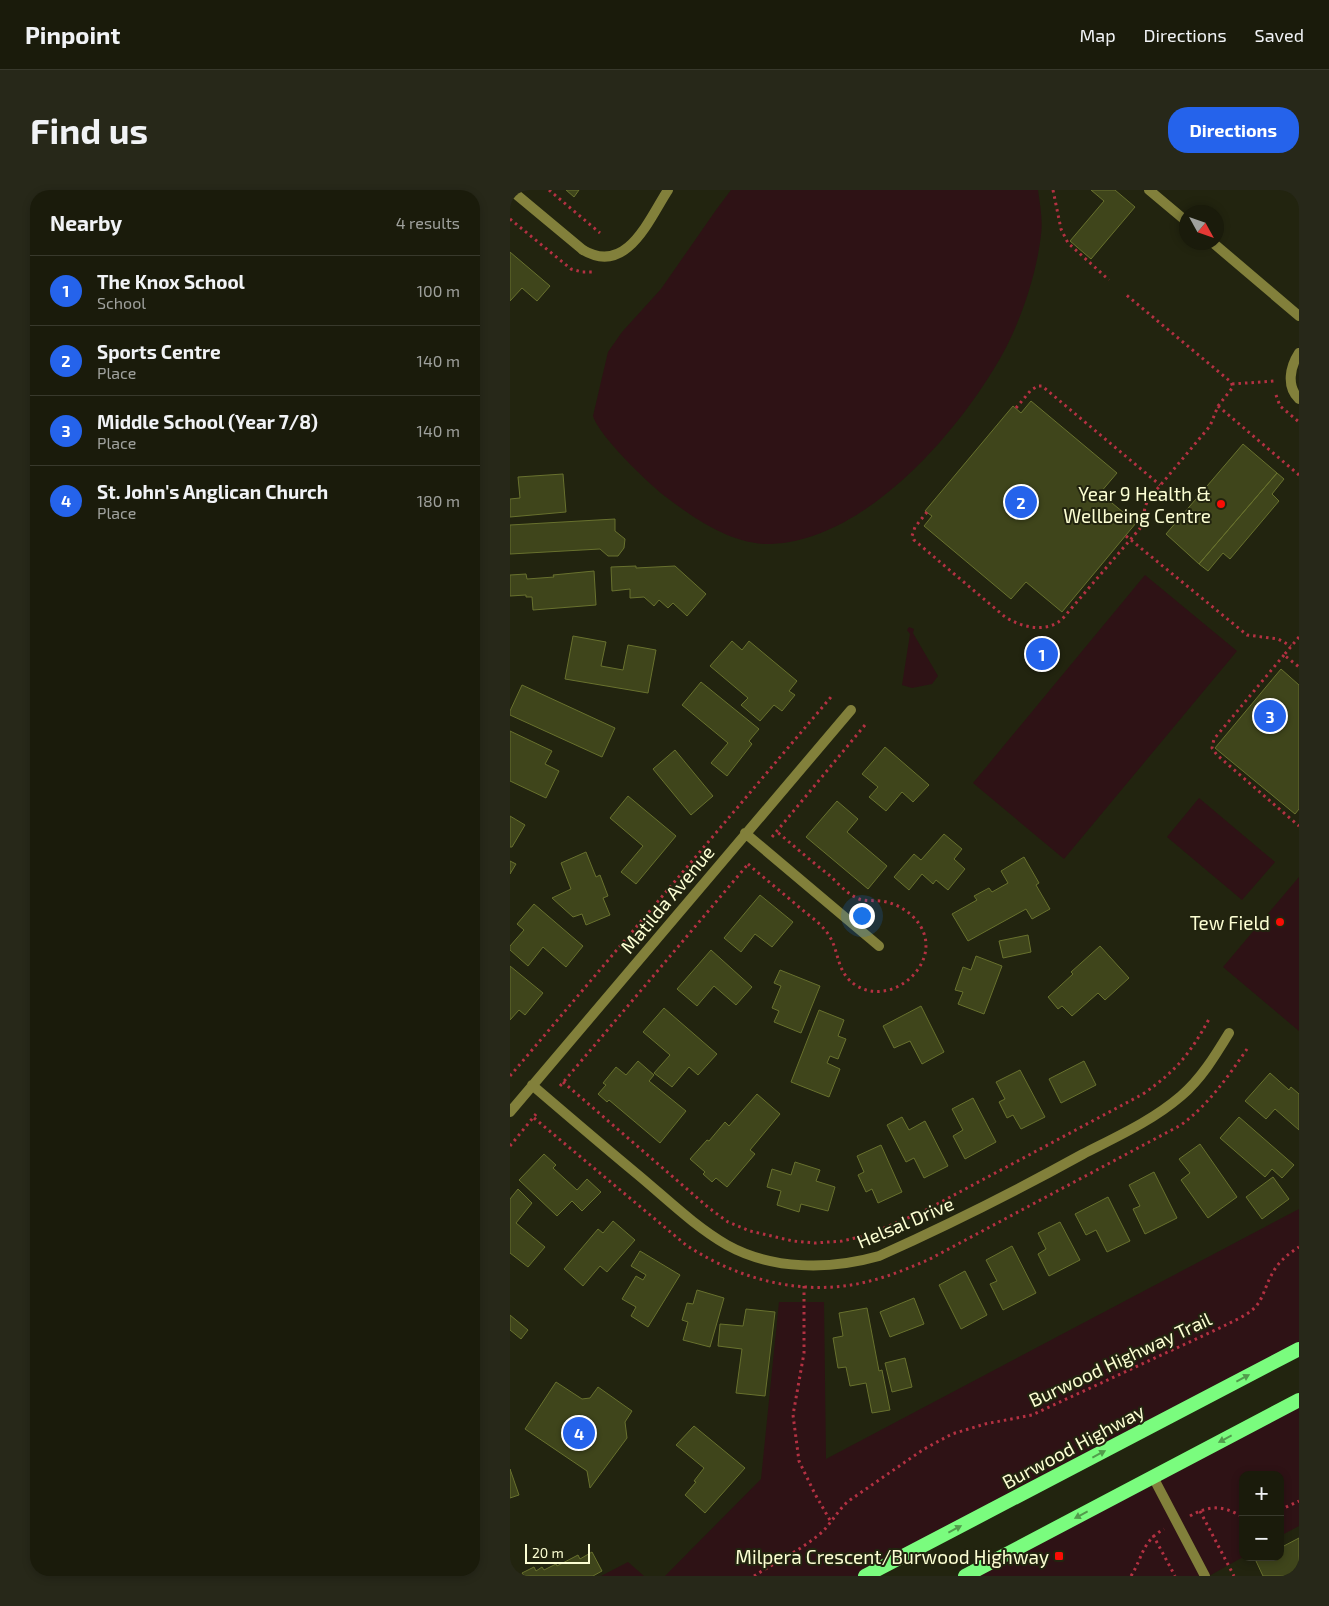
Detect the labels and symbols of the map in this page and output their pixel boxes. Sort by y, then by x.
north arrow [1179,205,1224,250]
place label: Year 9 Health & Wellbeing Centre [1063,482,1211,527]
pin: 2 [1005,483,1037,521]
marker: Year 9 Health & Wellbeing Centre [1215,498,1227,510]
pin: 1 [1026,635,1058,673]
pin: 3 [1254,697,1286,735]
street label: Matilda Avenue [615,840,719,958]
your location [849,903,875,929]
place label: Tew Field [1190,911,1270,934]
marker: Tew Field [1274,916,1286,928]
street label: Helsal Drive [853,1191,957,1253]
street label: Burwood Highway Trail [1025,1306,1215,1411]
one-way arrow [1236,1374,1250,1382]
street label: Burwood Highway [998,1399,1148,1493]
pin: 4 [563,1414,595,1452]
one-way arrow [1218,1435,1232,1443]
one-way arrow [1092,1450,1106,1458]
one-way arrow [1074,1511,1088,1519]
one-way arrow [948,1525,962,1533]
scale bar [525,1541,590,1564]
place label: Milpera Crescent/Burwood Highway [735,1545,1049,1568]
marker: Milpera Crescent/Burwood Highway [1053,1550,1065,1562]

